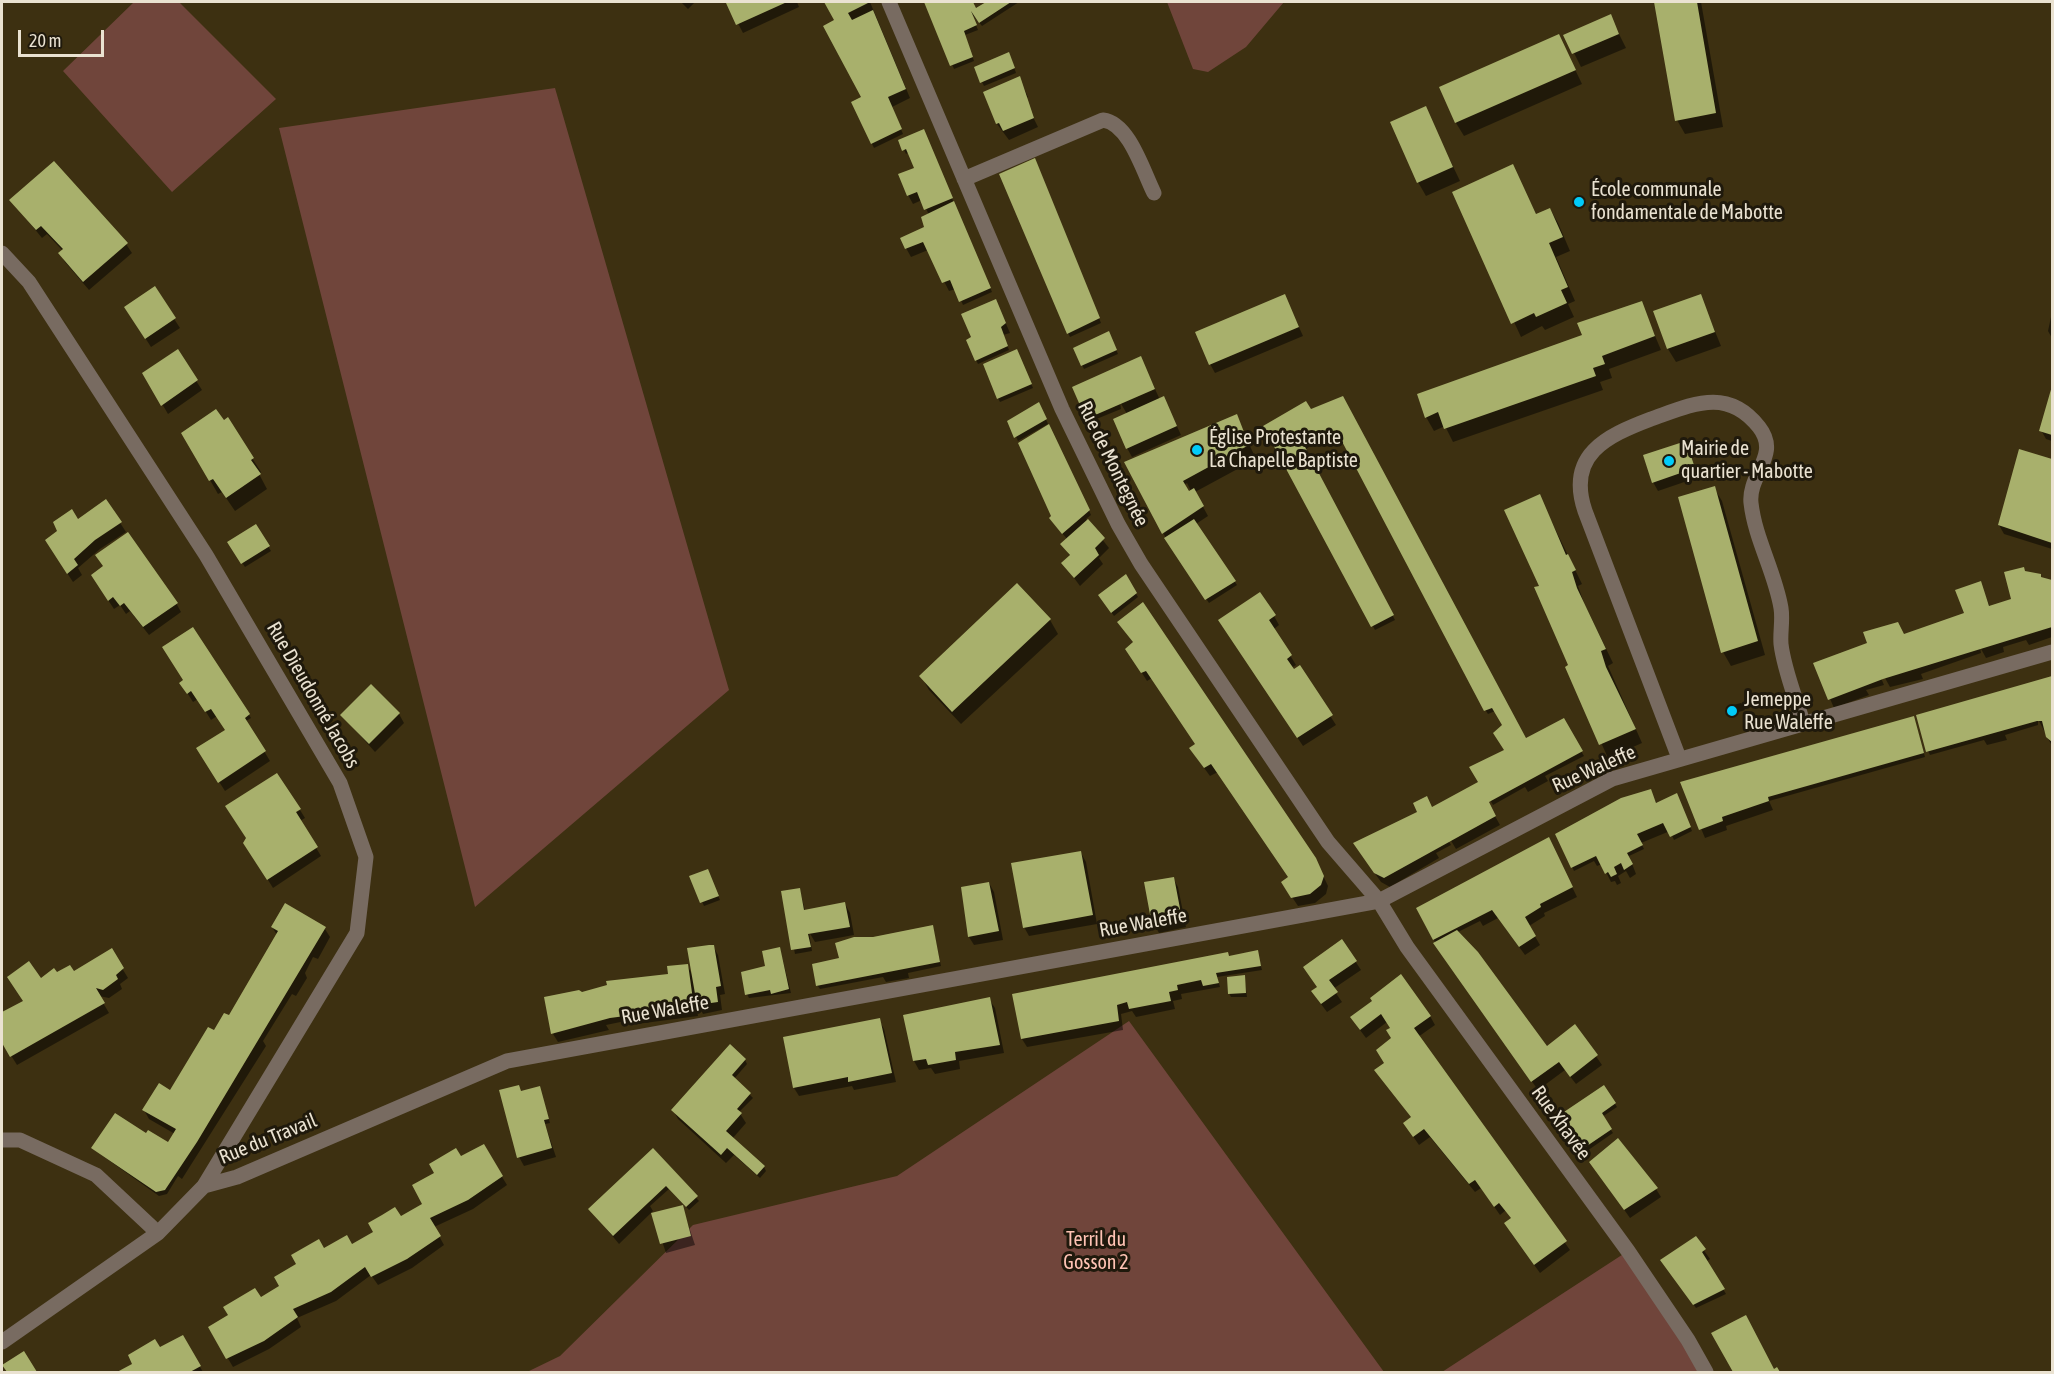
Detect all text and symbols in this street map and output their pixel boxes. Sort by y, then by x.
scale bar [21,18,106,56]
text: 20 m [29,30,61,51]
place label: École communale fondamentale de Mabotte [1591,178,1783,225]
marker: École communale fondamentale de Mabotte [1572,195,1586,209]
street label: Rue de Montegnée [1072,397,1154,531]
place label: Église Protestante La Chapelle Baptiste [1209,426,1358,473]
place label: Mairie de quartier - Mabotte [1681,437,1813,484]
marker: Église Protestante La Chapelle Baptiste [1190,443,1204,457]
marker: Mairie de quartier - Mabotte [1662,454,1676,468]
street label: Rue Dieudonné Jacobs [261,617,365,773]
place label: Jemeppe Rue Waleffe [1744,688,1833,735]
marker: Jemeppe Rue Waleffe [1725,704,1739,718]
street label: Rue Waleffe [1549,740,1639,798]
street label: Rue Waleffe [1097,903,1189,943]
street label: Rue Waleffe [619,990,711,1030]
street label: Rue Xhavée [1526,1081,1596,1165]
street label: Rue du Travail [216,1109,320,1169]
park label: Terril du Gosson 2 [1063,1228,1129,1275]

